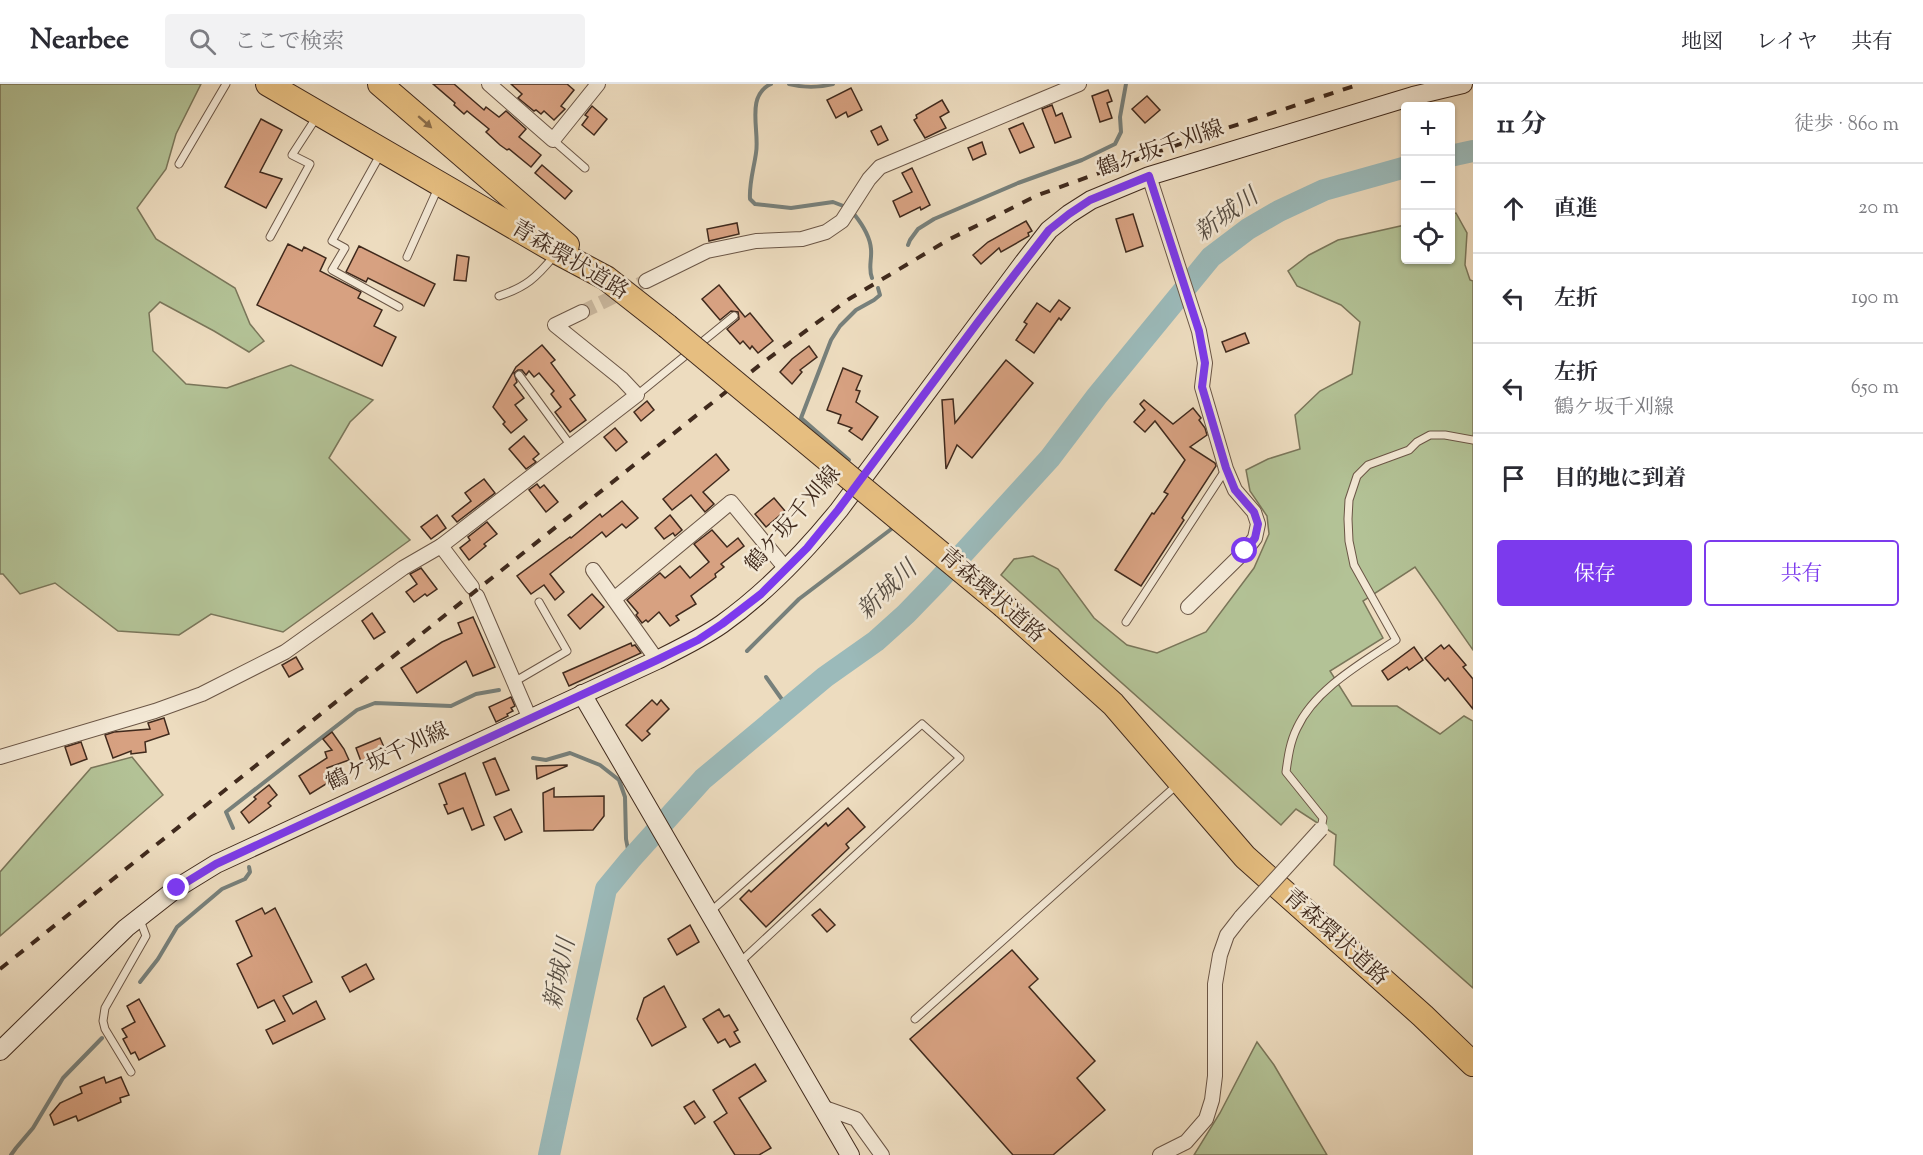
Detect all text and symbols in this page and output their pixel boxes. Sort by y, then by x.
search box [165,14,585,68]
text: Nearbee [30,21,129,61]
icon: search [186,25,219,58]
text: ここで検索 [234,27,344,59]
text: 地図 [1681,28,1723,58]
text: レイヤ [1756,28,1818,58]
text: 共有 [1851,28,1893,58]
map controls [1401,102,1455,264]
button: + [1401,102,1455,156]
text: 11 分 [1497,107,1546,144]
text: 徒歩 · 860 m [1794,111,1899,140]
street label: 鶴ケ坂千刈線 [1093,113,1229,187]
one-way arrow [417,115,432,128]
button: − [1401,156,1455,210]
water label: 新城川 [1188,179,1269,251]
icon: ahead [1497,192,1530,225]
text: 直進 [1554,194,1598,226]
text: 20 m [1858,194,1899,223]
button: locate [1401,210,1455,264]
street label: 青森環状道路 [504,213,634,309]
icon: left [1497,282,1530,315]
text: 左折 [1554,284,1598,316]
text: 190 m [1851,284,1899,313]
text: 左折 [1554,358,1598,390]
icon: left [1497,372,1530,405]
text: 650 m [1851,374,1899,403]
text: 鶴ケ坂千刈線 [1554,394,1674,423]
street label: 鶴ケ坂千刈線 [739,460,849,580]
icon: arrive [1497,462,1530,495]
text: 目的地に到着 [1554,464,1686,496]
route start [1231,537,1257,563]
button: 保存 [1497,540,1692,606]
button: 共有 [1704,540,1899,606]
street label: 青森環状道路 [931,541,1051,651]
water label: 新城川 [850,552,928,628]
street label: 鶴ケ坂千刈線 [321,716,455,800]
route end [163,874,189,900]
street label: 青森環状道路 [1275,882,1395,994]
water label: 新城川 [537,932,586,1013]

